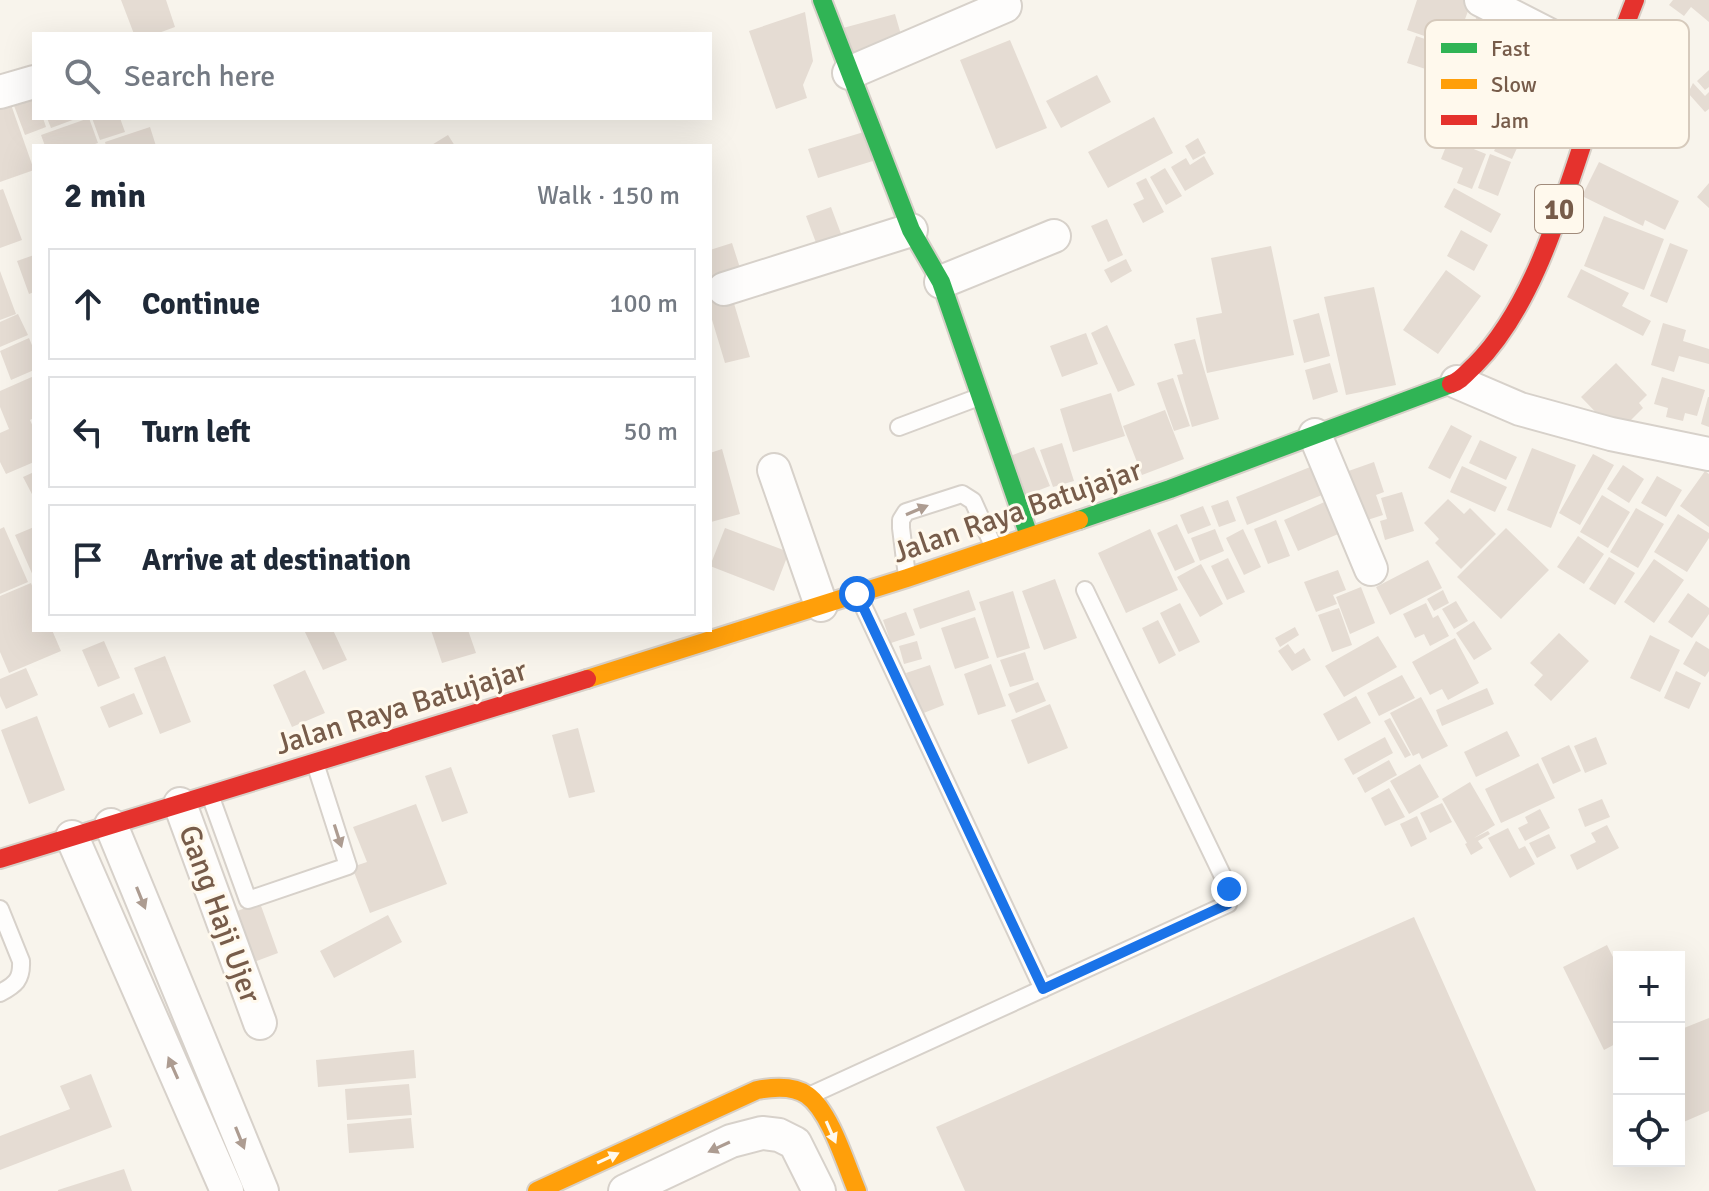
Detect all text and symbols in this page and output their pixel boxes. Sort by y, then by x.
legend [1425,20,1689,148]
search box [32,32,712,120]
text: Fast [1491,35,1531,62]
icon: search [60,54,104,98]
text: Search here [124,58,275,95]
text: Slow [1491,71,1537,98]
text: Jam [1491,107,1529,134]
text: 2 min [64,175,146,217]
text: Walk · 150 m [537,180,680,212]
road number: 10 [1535,185,1583,233]
icon: ahead [66,282,110,326]
text: Continue [142,286,260,323]
text: 100 m [609,288,678,320]
icon: left [66,410,110,454]
text: Turn left [142,414,251,451]
text: 50 m [623,416,678,448]
street label: Jalan Raya Batujajar [888,451,1147,571]
one-way arrow [905,503,929,516]
icon: arrive [66,538,110,582]
text: Arrive at destination [142,542,411,579]
route start [839,576,875,612]
street label: Jalan Raya Batujajar [271,652,531,763]
street label: Gang Haji Ujer [170,820,269,1008]
one-way arrow [332,824,345,848]
route end [1211,871,1247,907]
one-way arrow [135,886,148,910]
map controls [1613,951,1685,1167]
button: + [1613,951,1685,1023]
button: − [1613,1023,1685,1095]
one-way arrow [167,1057,180,1080]
button: locate [1613,1095,1685,1167]
one-way arrow [824,1120,837,1144]
one-way arrow [234,1126,247,1150]
one-way arrow [708,1140,731,1154]
one-way arrow [596,1151,620,1165]

